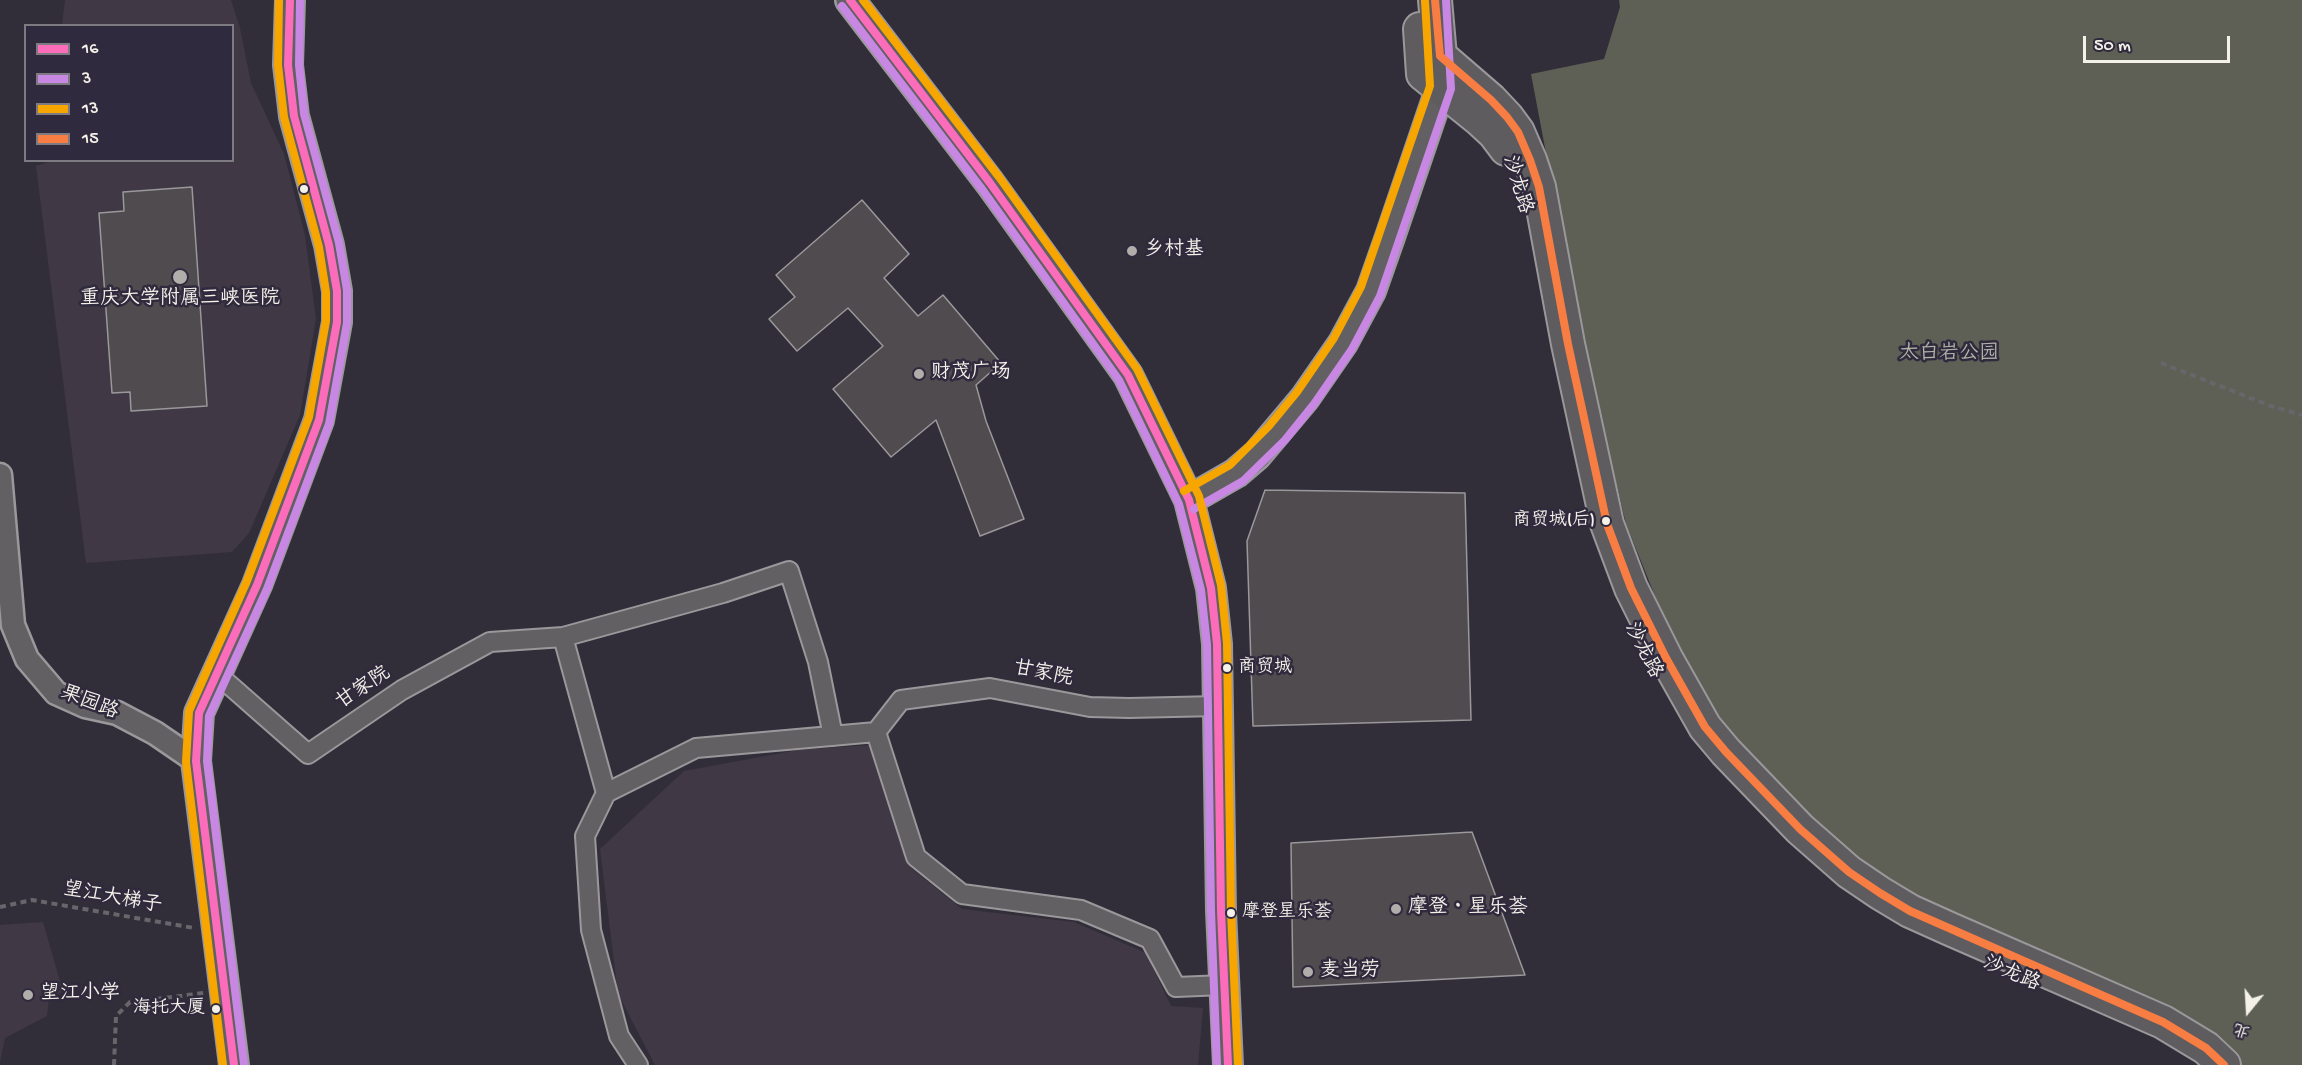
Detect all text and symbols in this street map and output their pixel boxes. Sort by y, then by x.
legend [24,24,234,162]
scale bar [2086,24,2233,62]
text: 50 m [2094,36,2131,57]
text: 16 [82,39,98,60]
text: 3 [82,69,91,90]
text: 13 [82,99,99,120]
text: 15 [82,129,99,150]
street label: 沙龙路 [1496,153,1536,217]
unlabelled marker [298,183,310,195]
place label: 乡村基 [1144,239,1204,263]
marker: 乡村基 [1125,244,1139,258]
marker: 重庆大学附属三峡医院 [171,268,189,286]
place label: 重庆大学附属三峡医院 [80,288,280,312]
park label: 太白岩公园 [1899,343,1999,367]
place label: 财茂广场 [931,362,1011,386]
marker: 财茂广场 [912,367,926,381]
place label: 商贸城(后) [1513,510,1595,532]
marker: 商贸城(后) [1600,515,1612,527]
street label: 沙龙路 [1618,619,1666,683]
street label: 甘家院 [1011,657,1075,693]
place label: 商贸城 [1238,657,1292,679]
street label: 甘家院 [332,662,396,716]
marker: 商贸城 [1221,662,1233,674]
street label: 果园路 [57,682,121,726]
street label: 望江大梯子 [61,878,163,920]
place label: 摩登・星乐荟 [1408,897,1528,921]
place label: 摩登星乐荟 [1242,902,1332,924]
marker: 摩登・星乐荟 [1389,902,1403,916]
marker: 摩登星乐荟 [1225,907,1237,919]
street label: 沙龙路 [1979,952,2043,998]
place label: 麦当劳 [1320,960,1380,984]
marker: 麦当劳 [1301,965,1315,979]
north arrow [2218,981,2278,1041]
place label: 望江小学 [40,983,120,1007]
marker: 望江小学 [21,988,35,1002]
place label: 海托大厦 [133,998,205,1020]
marker: 海托大厦 [210,1003,222,1015]
text: 北 [2232,1017,2253,1040]

